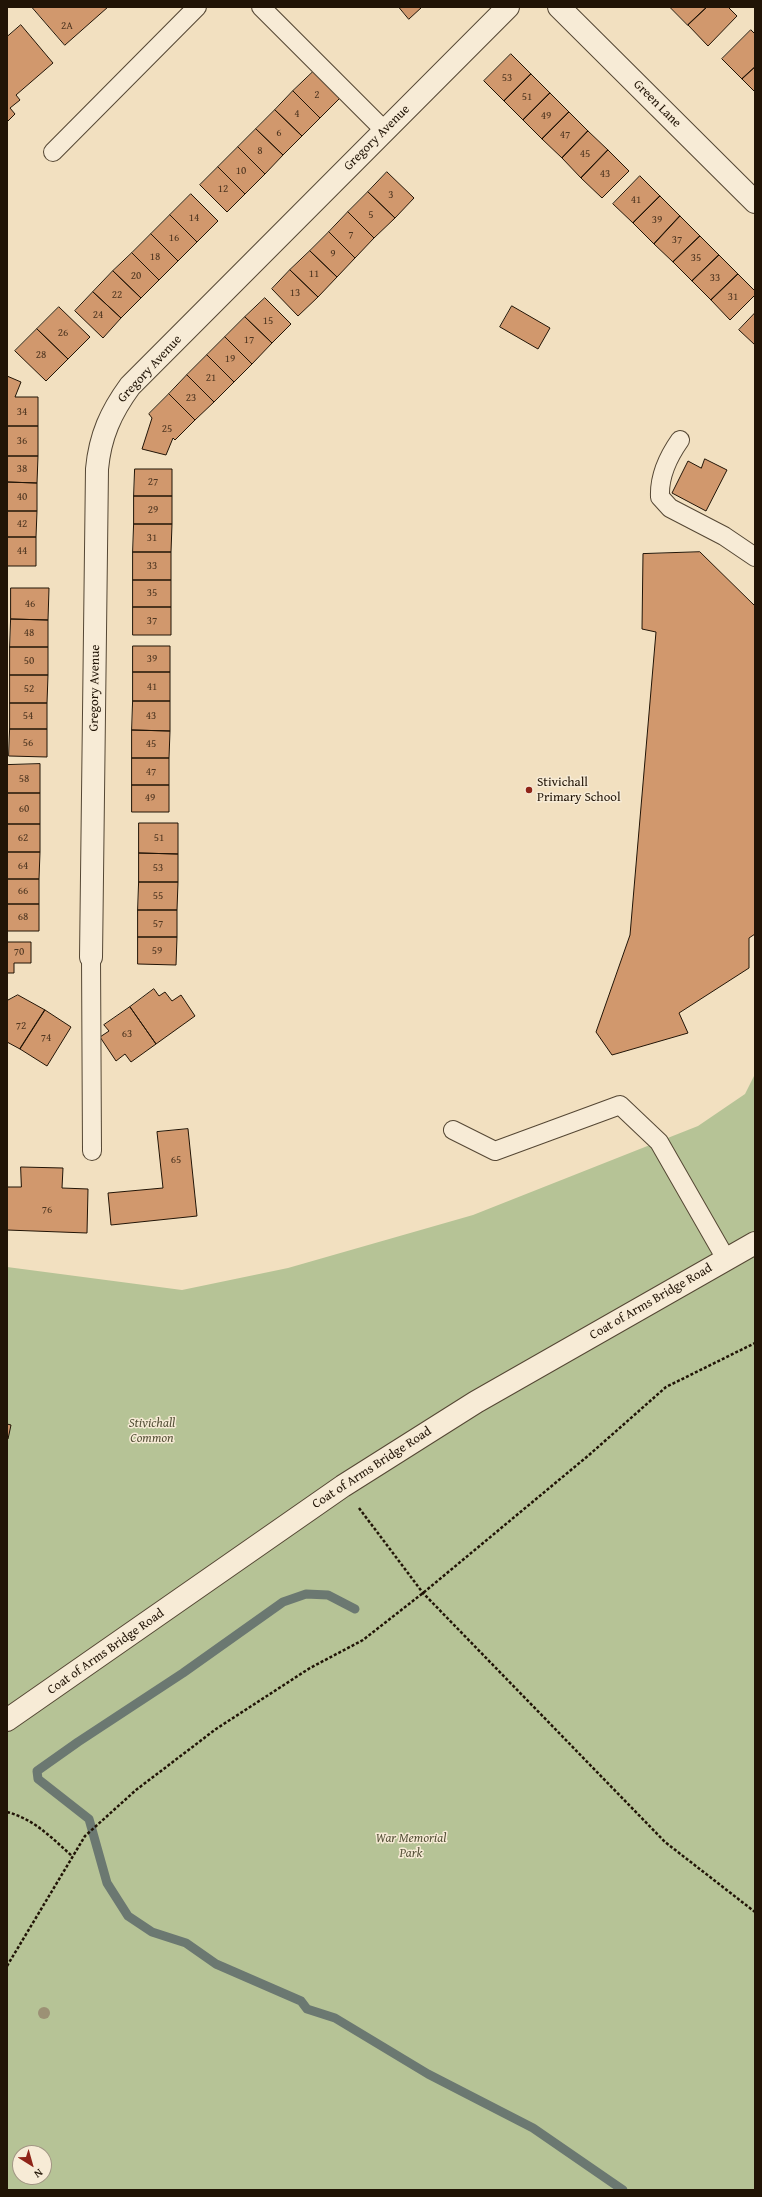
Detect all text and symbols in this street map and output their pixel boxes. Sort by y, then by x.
house number: 2A [61,19,73,33]
house number: 53 [502,71,512,85]
street label: Green Lane [630,77,684,131]
house number: 2 [314,88,320,102]
house number: 51 [522,90,532,104]
street label: Gregory Avenue [341,102,413,174]
house number: 4 [294,107,300,121]
house number: 49 [541,109,551,123]
house number: 6 [276,126,282,140]
house number: 47 [560,128,570,142]
house number: 8 [257,144,263,158]
house number: 45 [580,147,590,161]
house number: 10 [236,164,246,178]
house number: 43 [600,167,610,181]
house number: 12 [218,182,228,196]
house number: 3 [388,188,394,202]
house number: 41 [631,193,641,207]
house number: 5 [368,208,374,222]
house number: 14 [189,211,199,225]
house number: 39 [652,213,662,227]
house number: 7 [348,228,354,242]
house number: 16 [169,231,179,245]
house number: 37 [672,233,682,247]
house number: 9 [330,247,336,261]
house number: 18 [150,250,160,264]
house number: 35 [691,251,701,265]
house number: 11 [309,267,319,281]
house number: 20 [131,269,141,283]
house number: 33 [710,271,720,285]
house number: 13 [290,286,300,300]
house number: 22 [112,288,122,302]
house number: 31 [728,290,738,304]
house number: 24 [93,308,103,322]
house number: 15 [263,314,273,328]
house number: 26 [58,326,68,340]
street label: Gregory Avenue [115,332,185,406]
house number: 17 [244,333,254,347]
house number: 28 [36,348,46,362]
house number: 19 [225,352,235,366]
house number: 21 [206,371,216,385]
house number: 23 [186,391,196,405]
house number: 34 [17,405,27,419]
house number: 25 [162,422,172,436]
house number: 36 [17,434,27,448]
house number: 38 [17,462,27,476]
house number: 27 [148,475,158,489]
house number: 40 [17,490,27,504]
house number: 29 [148,503,158,517]
house number: 42 [17,517,27,531]
house number: 31 [147,531,157,545]
house number: 44 [17,544,27,558]
house number: 33 [147,559,157,573]
house number: 35 [147,586,157,600]
house number: 46 [25,597,35,611]
house number: 37 [147,614,157,628]
house number: 48 [24,626,34,640]
street label: Gregory Avenue [86,645,104,731]
house number: 39 [147,652,157,666]
house number: 50 [24,654,34,668]
house number: 41 [147,680,157,694]
house number: 52 [24,682,34,696]
house number: 54 [23,709,33,723]
house number: 43 [146,709,156,723]
house number: 56 [23,736,33,750]
house number: 45 [146,737,156,751]
house number: 47 [146,765,156,779]
house number: 58 [19,772,29,786]
place label: Stivichall Primary School [537,775,621,806]
marker: Stivichall Primary School [524,785,534,795]
house number: 49 [145,791,155,805]
house number: 60 [19,802,29,816]
house number: 62 [18,831,28,845]
house number: 51 [154,831,164,845]
house number: 64 [18,859,28,873]
house number: 53 [153,861,163,875]
house number: 66 [18,884,28,898]
house number: 55 [153,889,163,903]
house number: 68 [18,910,28,924]
house number: 57 [153,917,163,931]
house number: 59 [152,944,162,958]
house number: 70 [14,945,24,959]
house number: 72 [16,1019,26,1033]
house number: 63 [122,1027,132,1041]
house number: 74 [41,1031,51,1045]
house number: 65 [171,1153,181,1167]
house number: 76 [42,1203,52,1217]
street label: Coat of Arms Bridge Road [587,1261,715,1343]
park label: Stivichall Common [129,1416,175,1447]
street label: Coat of Arms Bridge Road [310,1424,434,1512]
street label: Coat of Arms Bridge Road [45,1606,167,1698]
park label: War Memorial Park [376,1831,446,1862]
north arrow [12,2145,52,2185]
text: N [31,2165,46,2182]

